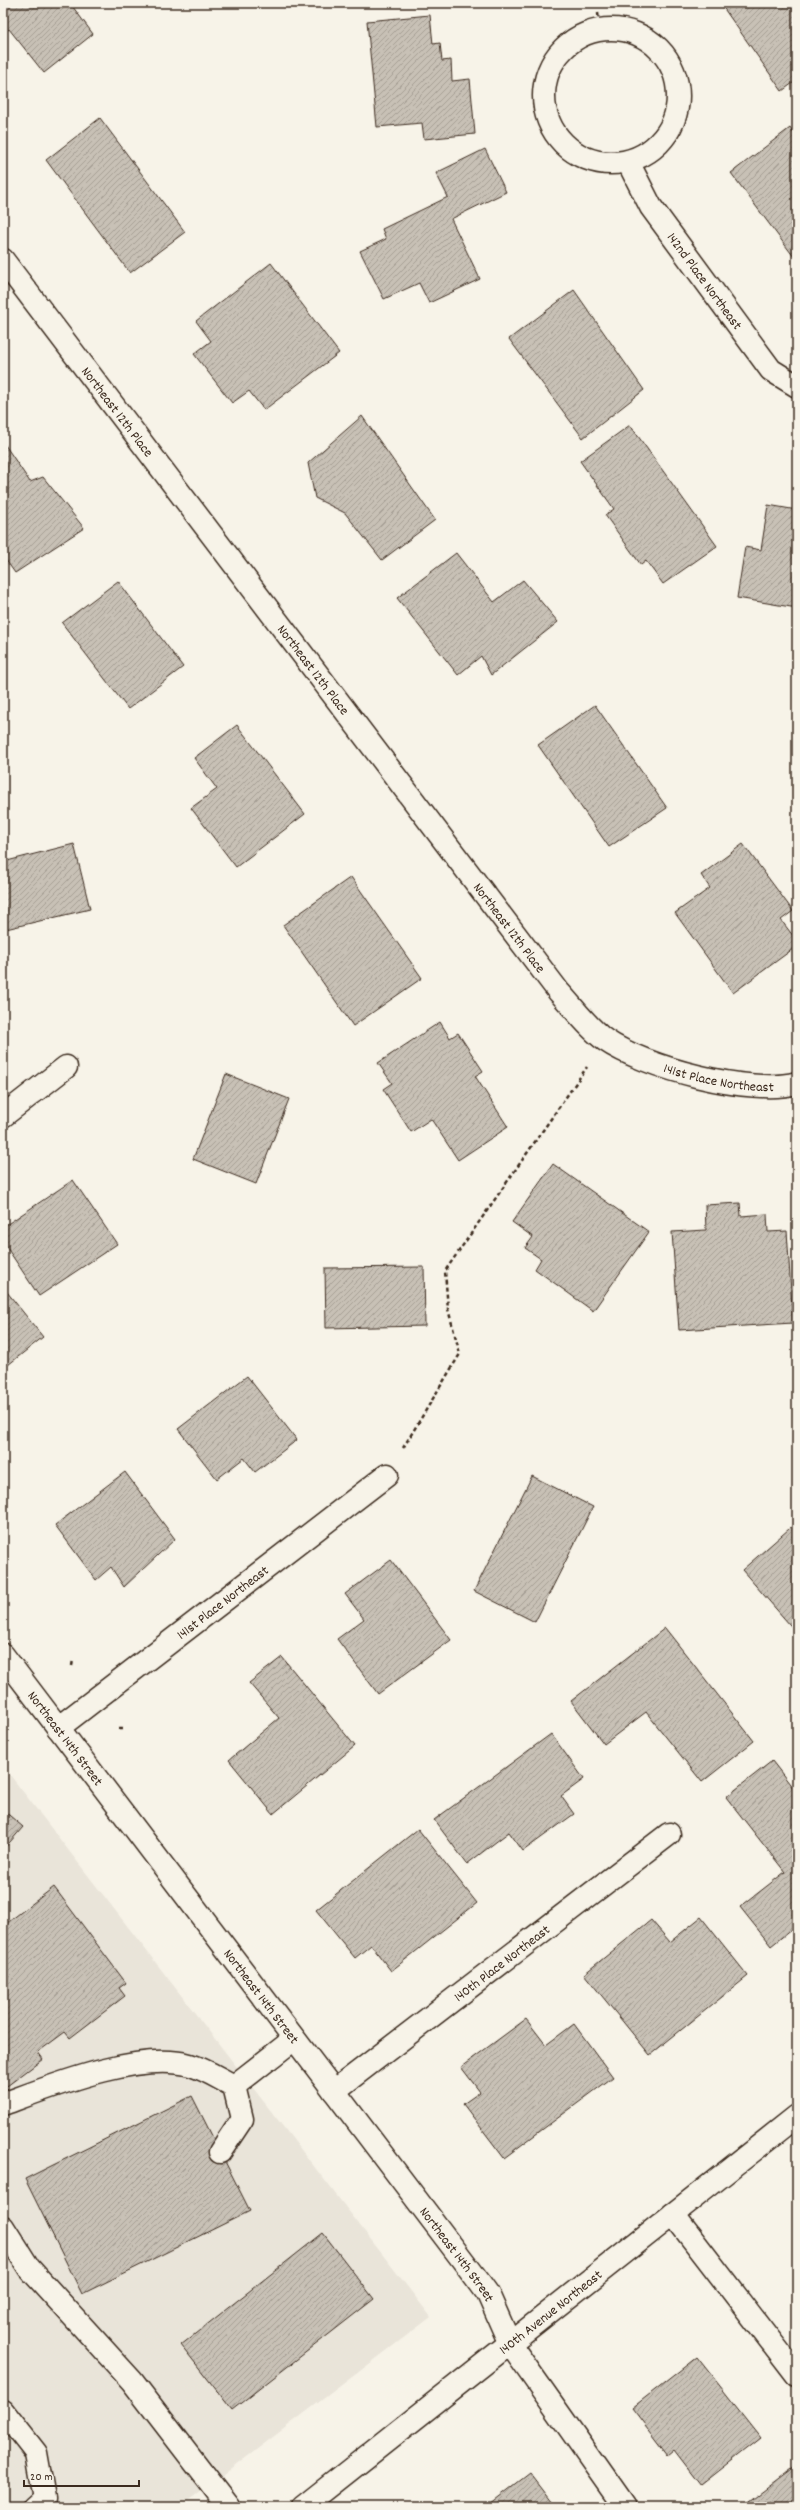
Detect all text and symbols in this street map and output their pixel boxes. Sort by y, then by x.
street label: 142nd Place Northeast [661,229,746,335]
street label: Northeast 12th Place [75,363,157,462]
street label: Northeast 12th Place [271,621,353,720]
street label: Northeast 12th Place [467,879,549,978]
street label: 141st Place Northeast [661,1059,774,1098]
street label: 141st Place Northeast [173,1562,274,1645]
street label: Northeast 14th Street [22,1687,107,1791]
street label: 140th Place Northeast [450,1921,555,2008]
street label: Northeast 14th Street [218,1945,303,2049]
street label: Northeast 14th Street [414,2203,498,2305]
street label: 140th Avenue Northeast [495,2266,607,2360]
scale bar [24,2462,139,2488]
text: 20 m [30,2469,53,2486]

